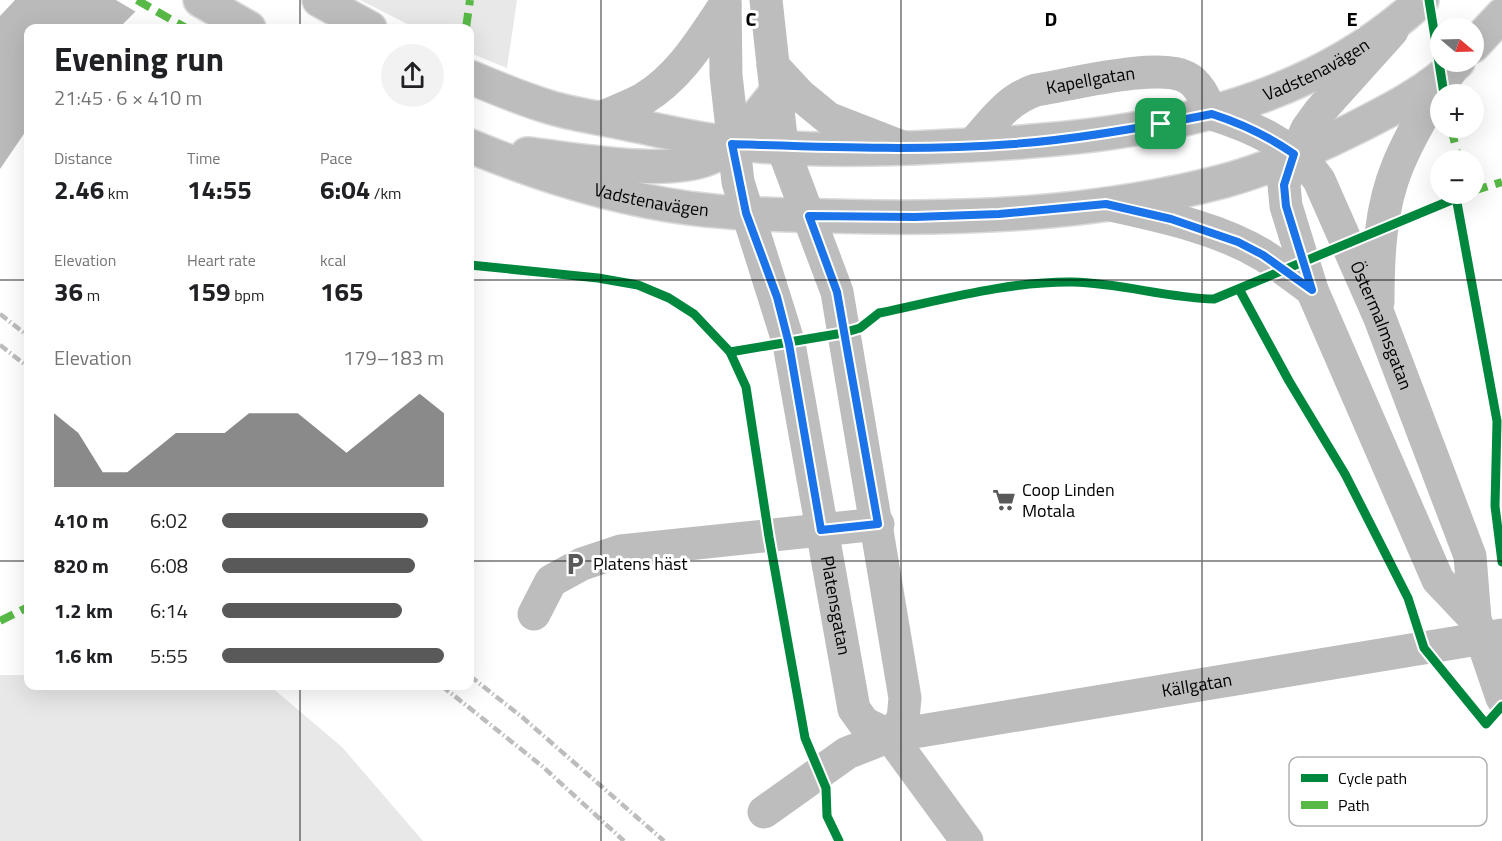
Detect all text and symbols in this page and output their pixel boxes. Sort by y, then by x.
text: C [746,3,757,34]
text: D [1045,3,1057,34]
text: E [1346,3,1358,34]
north arrow [1430,18,1484,72]
map controls [1430,18,1484,204]
street label: Vadstenavägen [1259,31,1375,108]
text: Evening run [54,34,224,84]
button: share [381,44,444,107]
street label: Kapellgatan [1044,59,1136,101]
text: 21:45 · 6 × 410 m [54,82,202,113]
button: + [1430,84,1484,138]
pin [1135,98,1186,149]
icon: arrive [1144,107,1177,140]
text: Distance [54,146,112,170]
text: Time [187,146,220,170]
text: Pace [320,146,352,170]
button: − [1430,150,1484,204]
text: 2.46 [54,170,104,209]
text: 14:55 [187,170,252,209]
text: 6:04 [320,170,370,209]
street label: Vadstenavägen [591,176,710,223]
text: km [104,181,129,205]
text: /km [370,181,402,205]
text: Elevation [54,248,116,272]
text: Heart rate [187,248,256,272]
text: kcal [320,248,346,272]
street label: Östermalmsgatan [1343,256,1420,394]
text: 36 [54,272,83,311]
text: 159 [187,272,231,311]
text: 165 [320,272,364,311]
text: m [83,283,100,307]
text: bpm [231,283,264,307]
text: Elevation [54,342,132,373]
text: 179–183 m [343,342,444,373]
place label: Coop Linden Motala [1022,476,1115,524]
supermarket icon: Coop Linden Motala [991,487,1017,513]
text: 410 m [54,505,109,536]
text: 6:02 [150,505,188,536]
text: 820 m [54,550,109,581]
text: 6:08 [150,550,188,581]
place label: Platens häst [593,550,688,577]
parking icon: Platens häst [562,551,588,577]
street label: Platensgatan [814,553,858,657]
text: 1.2 km [54,595,113,626]
text: 6:14 [150,595,188,626]
text: 1.6 km [54,640,113,671]
text: 5:55 [150,640,188,671]
street label: Källgatan [1159,666,1234,704]
legend [1289,757,1487,826]
text: Cycle path [1338,766,1407,790]
text: Path [1338,793,1370,817]

